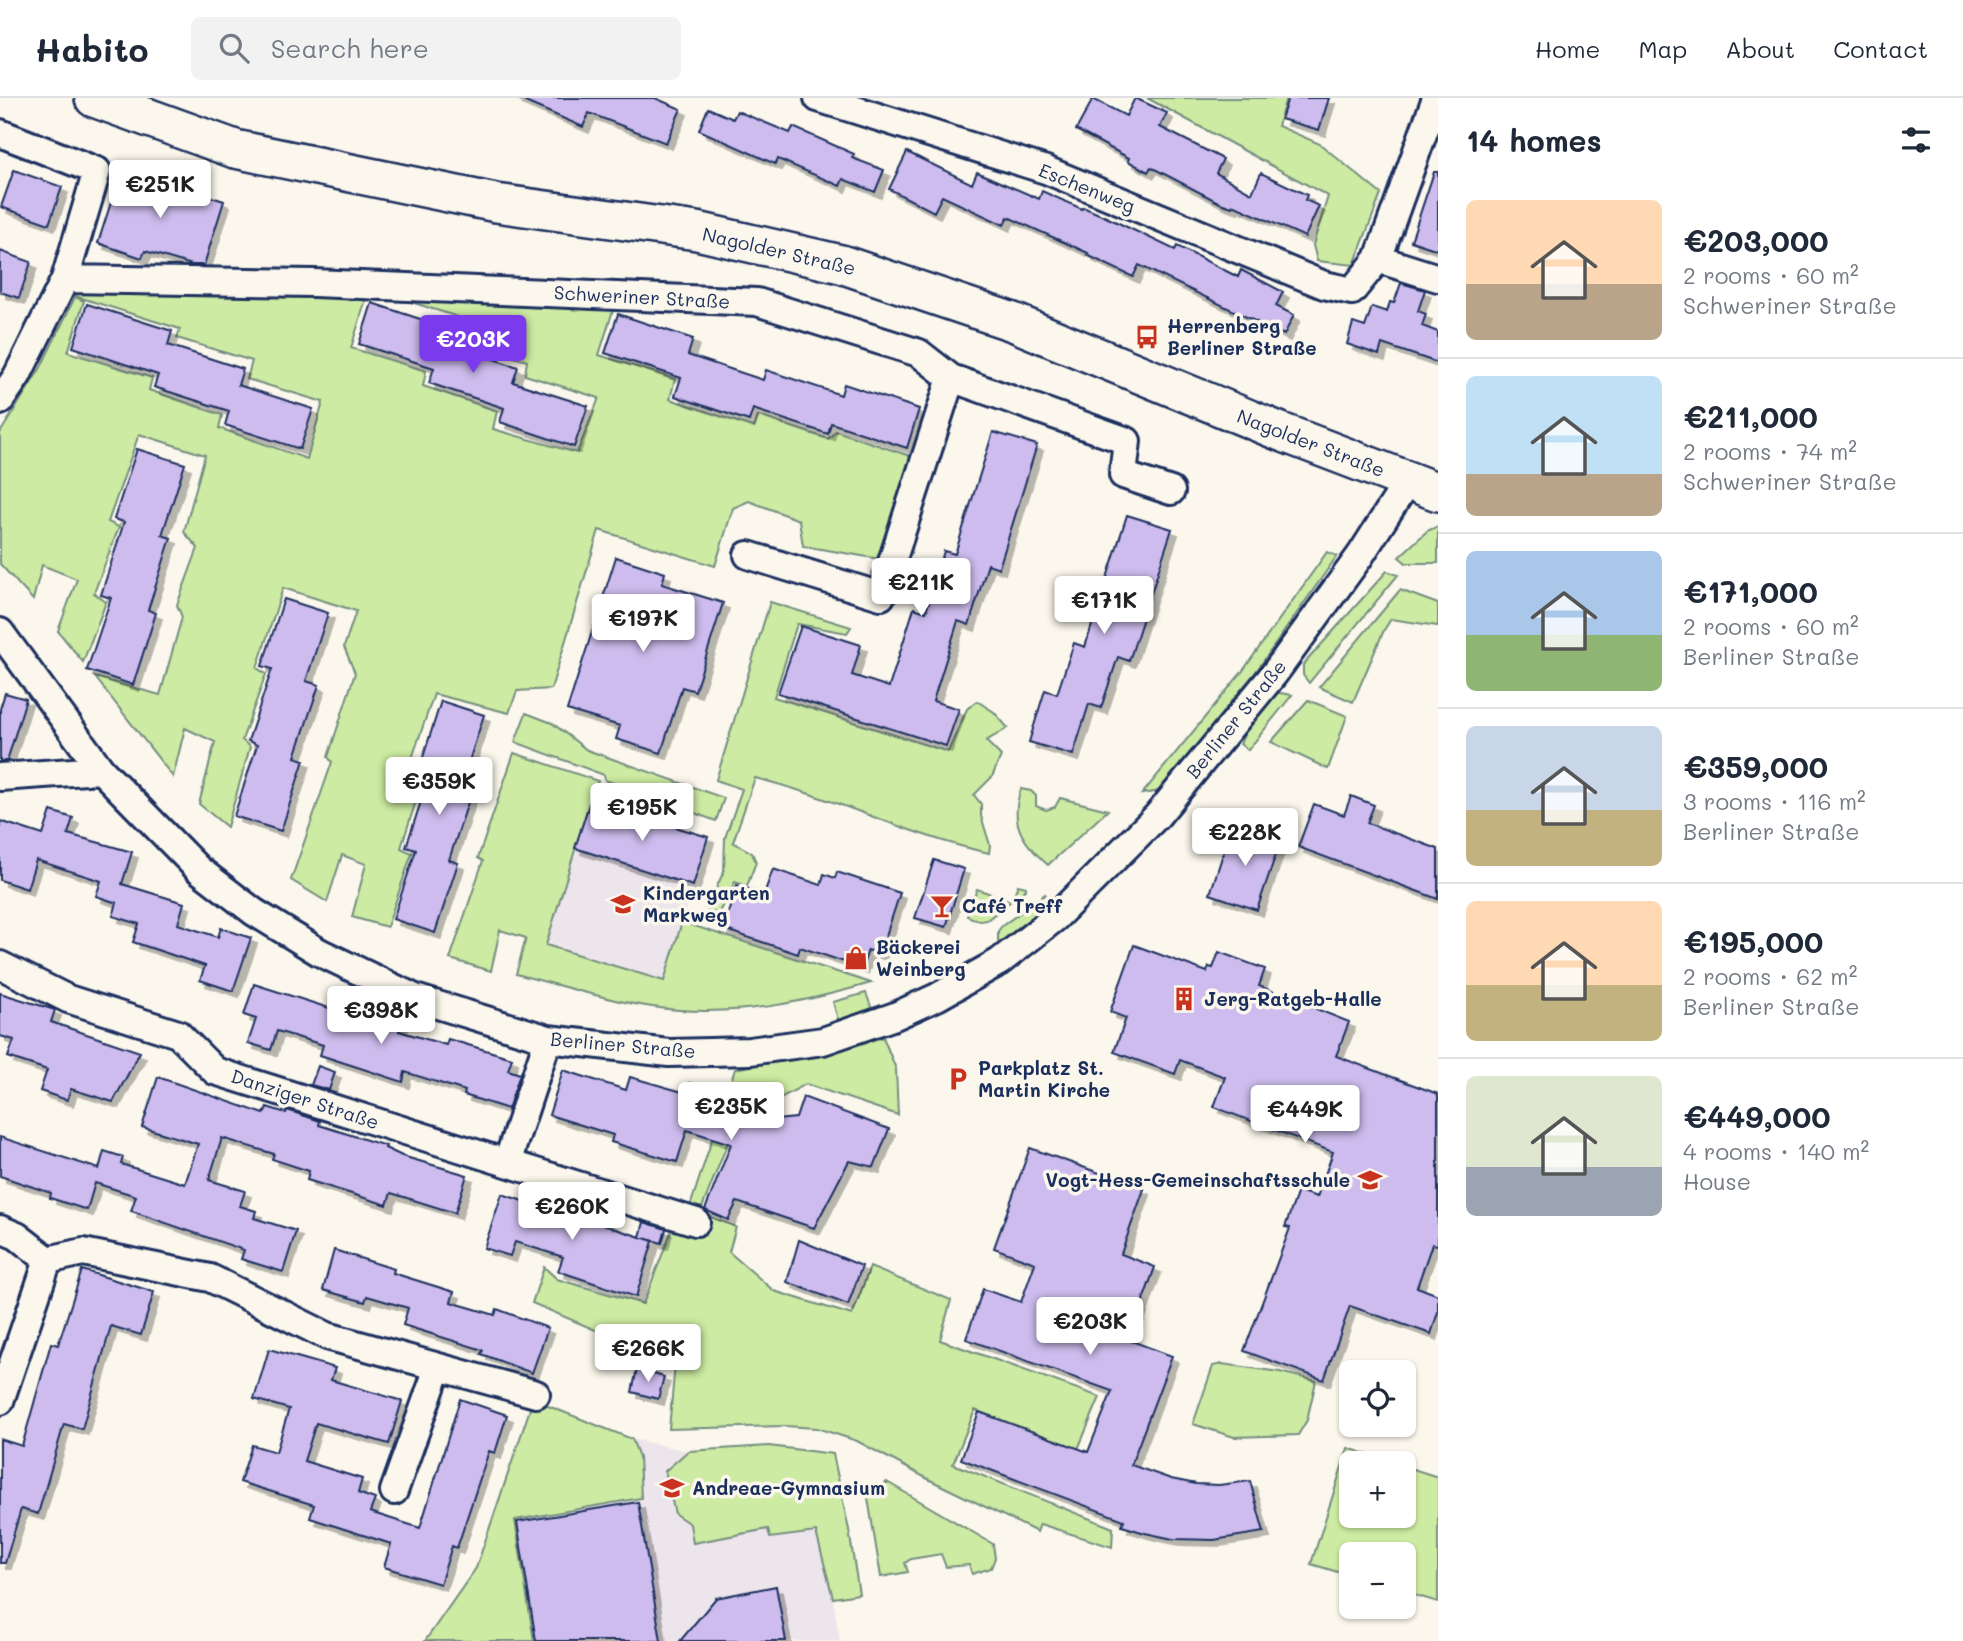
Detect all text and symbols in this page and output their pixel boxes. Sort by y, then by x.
search box [191,17,681,80]
text: Habito [35,27,149,70]
icon: search [215,29,253,67]
text: Search here [271,31,429,65]
text: Home [1535,33,1600,64]
text: Map [1638,33,1687,64]
text: About [1725,33,1795,64]
text: Contact [1833,33,1928,64]
text: 14 homes [1466,120,1602,160]
icon: filters [1897,121,1935,159]
street label: Eschenweg [1035,157,1139,218]
pin: €251K [111,160,209,220]
text: €251K [125,168,195,198]
text: €203,000 [1683,220,1828,260]
street label: Nagolder Straße [700,221,858,280]
icon: home [1522,228,1606,312]
text: 2 rooms · 60 m² [1683,260,1859,290]
street label: Schweriner Straße [553,279,731,314]
text: Schweriner Straße [1683,290,1897,320]
place label: Herrenberg Berliner Straße [1167,313,1317,360]
pin: €203K [424,316,522,375]
text: €203K [435,323,511,353]
bus stop icon: Herrenberg Berliner Straße [1133,323,1161,351]
text: €211,000 [1683,396,1818,436]
street label: Nagolder Straße [1234,403,1389,482]
icon: home [1522,404,1606,488]
text: 2 rooms · 74 m² [1683,436,1857,466]
text: Schweriner Straße [1683,466,1897,496]
pin: €211K [872,559,970,618]
text: €211K [887,566,955,596]
text: €171,000 [1683,571,1818,611]
pin: €171K [1055,576,1153,636]
icon: home [1522,579,1606,663]
text: €171K [1071,584,1137,614]
pin: €197K [594,594,692,654]
text: €197K [608,602,678,632]
text: 2 rooms · 60 m² [1683,611,1859,641]
text: Berliner Straße [1683,641,1860,671]
street label: Berliner Straße [1180,654,1291,783]
text: €359,000 [1683,746,1828,786]
icon: home [1522,754,1606,838]
pin: €359K [390,758,488,817]
text: €359K [402,765,476,795]
pin: €195K [593,784,691,843]
text: 3 rooms · 116 m² [1683,786,1866,816]
text: €195K [606,791,678,821]
pin: €228K [1196,808,1294,868]
text: €228K [1208,816,1282,846]
text: Berliner Straße [1683,816,1860,846]
place label: Kindergarten Markweg [643,880,770,927]
school or university icon: Kindergarten Markweg [609,890,637,918]
bar icon: Café Treff [928,892,956,920]
place label: Café Treff [962,893,1063,918]
text: €195,000 [1683,921,1823,961]
icon: home [1522,929,1606,1013]
place label: Bäckerei Weinberg [876,934,965,981]
shop icon: Bäckerei Weinberg [842,944,870,972]
text: 2 rooms · 62 m² [1683,961,1857,991]
building icon: Jerg-Ratgeb-Halle [1170,985,1198,1013]
pin: €398K [332,986,430,1046]
place label: Jerg-Ratgeb-Halle [1204,986,1382,1011]
text: Berliner Straße [1683,991,1860,1021]
text: €398K [343,994,419,1024]
street label: Berliner Straße [549,1026,697,1063]
place label: Parkplatz St. Martin Kirche [978,1055,1110,1102]
street label: Danziger Straße [228,1063,382,1134]
parking icon: Parkplatz St. Martin Kirche [944,1065,972,1093]
pin: €235K [682,1082,780,1142]
pin: €449K [1256,1086,1354,1145]
text: €235K [694,1090,768,1120]
text: €449K [1267,1093,1343,1123]
text: €449,000 [1683,1096,1830,1136]
icon: home [1522,1104,1606,1188]
text: 4 rooms · 140 m² [1683,1136,1869,1166]
school or university icon: Vogt-Hess-Gemeinschaftsschule [1356,1166,1384,1194]
text: House [1683,1166,1751,1196]
place label: Vogt-Hess-Gemeinschaftsschule [1046,1167,1350,1192]
pin: €260K [523,1182,621,1242]
text: €260K [534,1190,610,1220]
pin: €203K [1041,1298,1139,1357]
text: €203K [1052,1305,1128,1335]
pin: €266K [599,1324,697,1384]
text: €266K [611,1332,685,1362]
map controls [1339,1360,1416,1619]
button: locate [1339,1360,1416,1437]
button: + [1339,1451,1416,1528]
school or university icon: Andreae-Gymnasium [658,1474,686,1502]
place label: Andreae-Gymnasium [692,1475,885,1500]
button: − [1339,1542,1416,1619]

